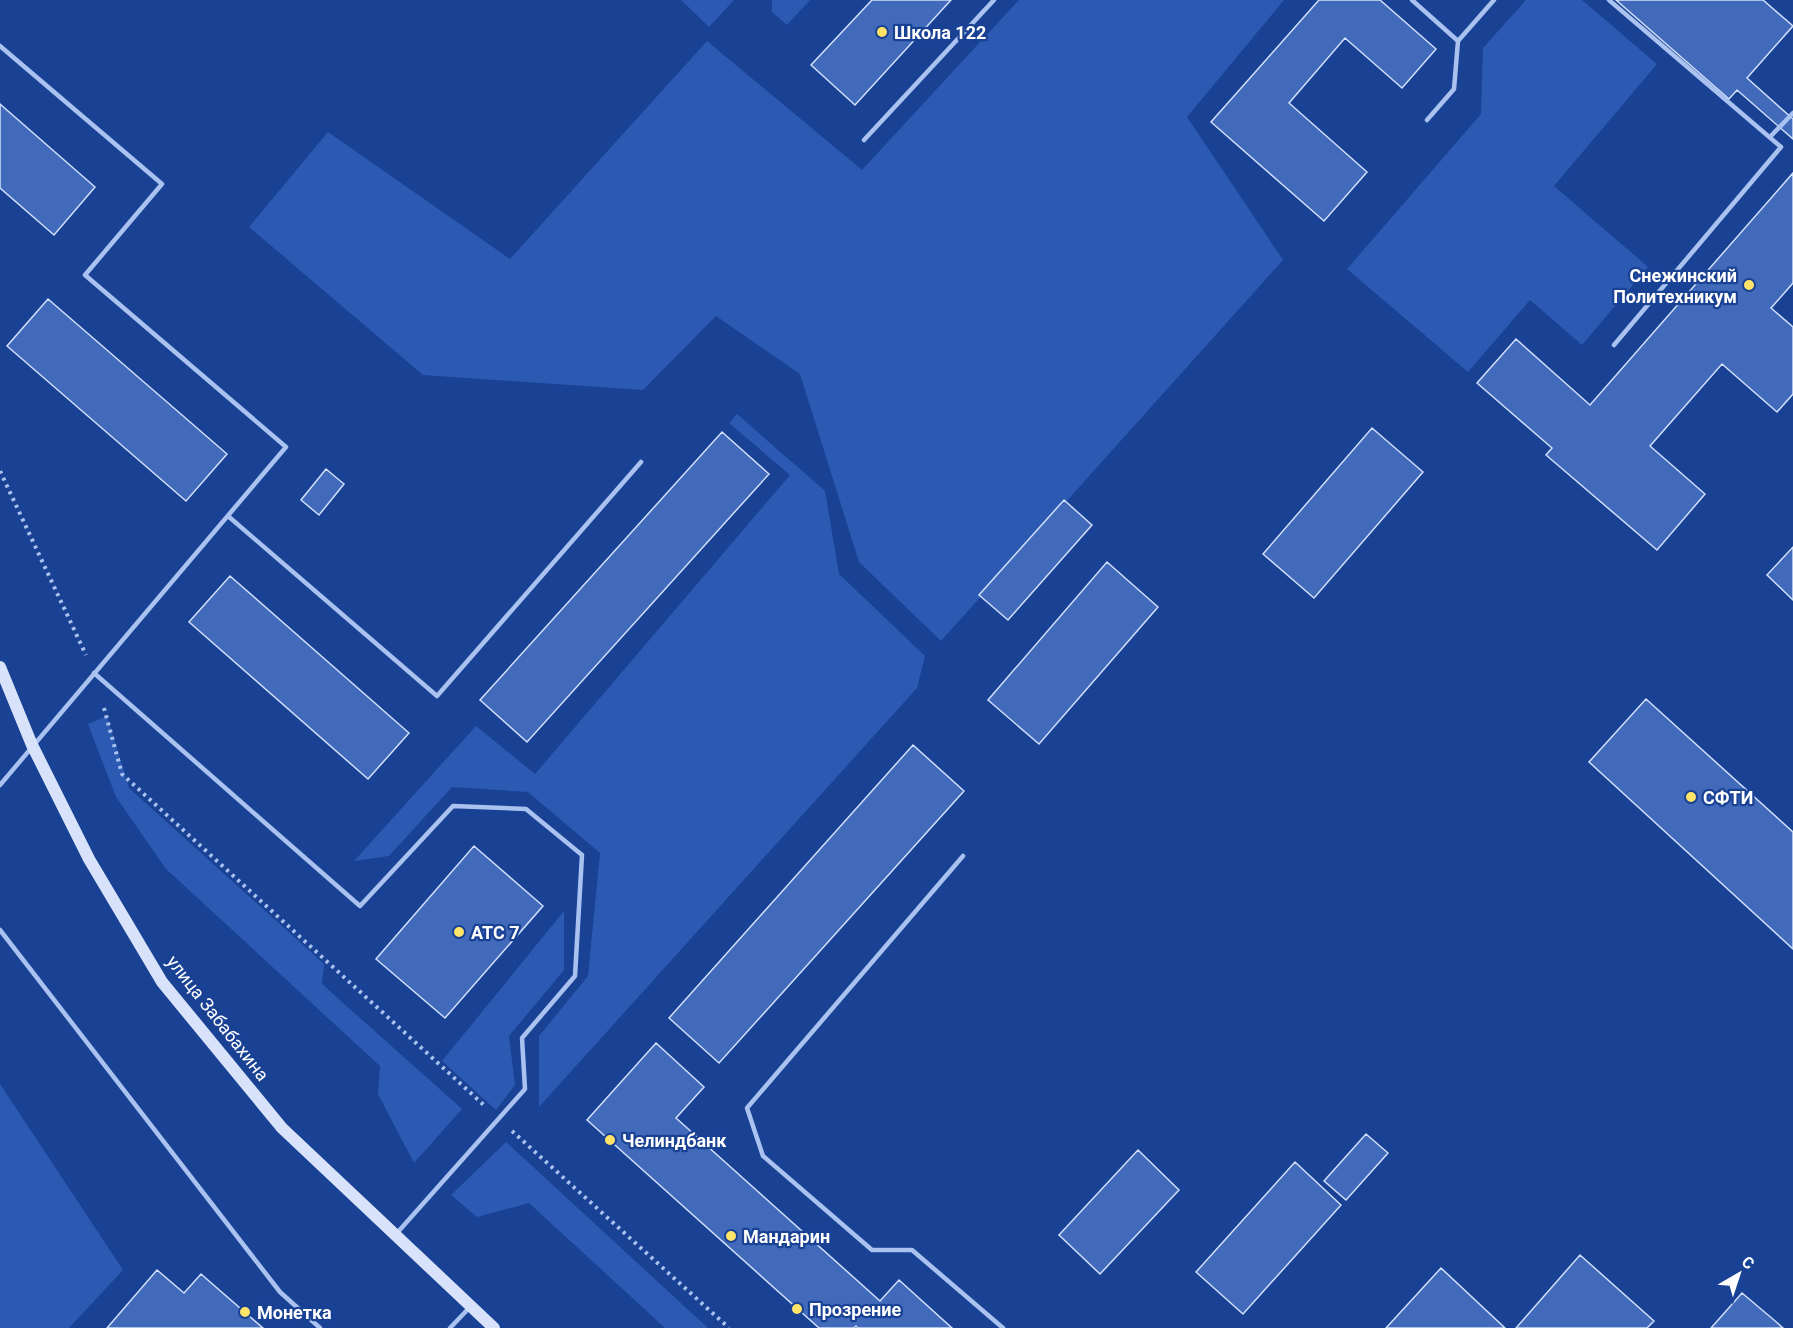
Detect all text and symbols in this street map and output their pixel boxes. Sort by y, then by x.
place label: Школа 122 [894,22,986,43]
marker: Школа 122 [875,25,889,39]
place label: Снежинский Политехникум [1613,265,1737,307]
marker: Снежинский Политехникум [1742,278,1756,292]
place label: СФТИ [1703,787,1753,808]
marker: СФТИ [1684,790,1698,804]
place label: АТС 7 [471,922,520,943]
marker: АТС 7 [452,925,466,939]
street label: улица Забабахина [163,951,273,1085]
place label: Челиндбанк [622,1130,727,1151]
marker: Челиндбанк [603,1133,617,1147]
place label: Мандарин [743,1226,830,1247]
marker: Мандарин [724,1229,738,1243]
north arrow [1709,1244,1769,1304]
text: С [1738,1252,1758,1273]
place label: Прозрение [809,1299,901,1320]
place label: Монетка [257,1302,332,1323]
marker: Прозрение [790,1302,804,1316]
marker: Монетка [238,1305,252,1319]

